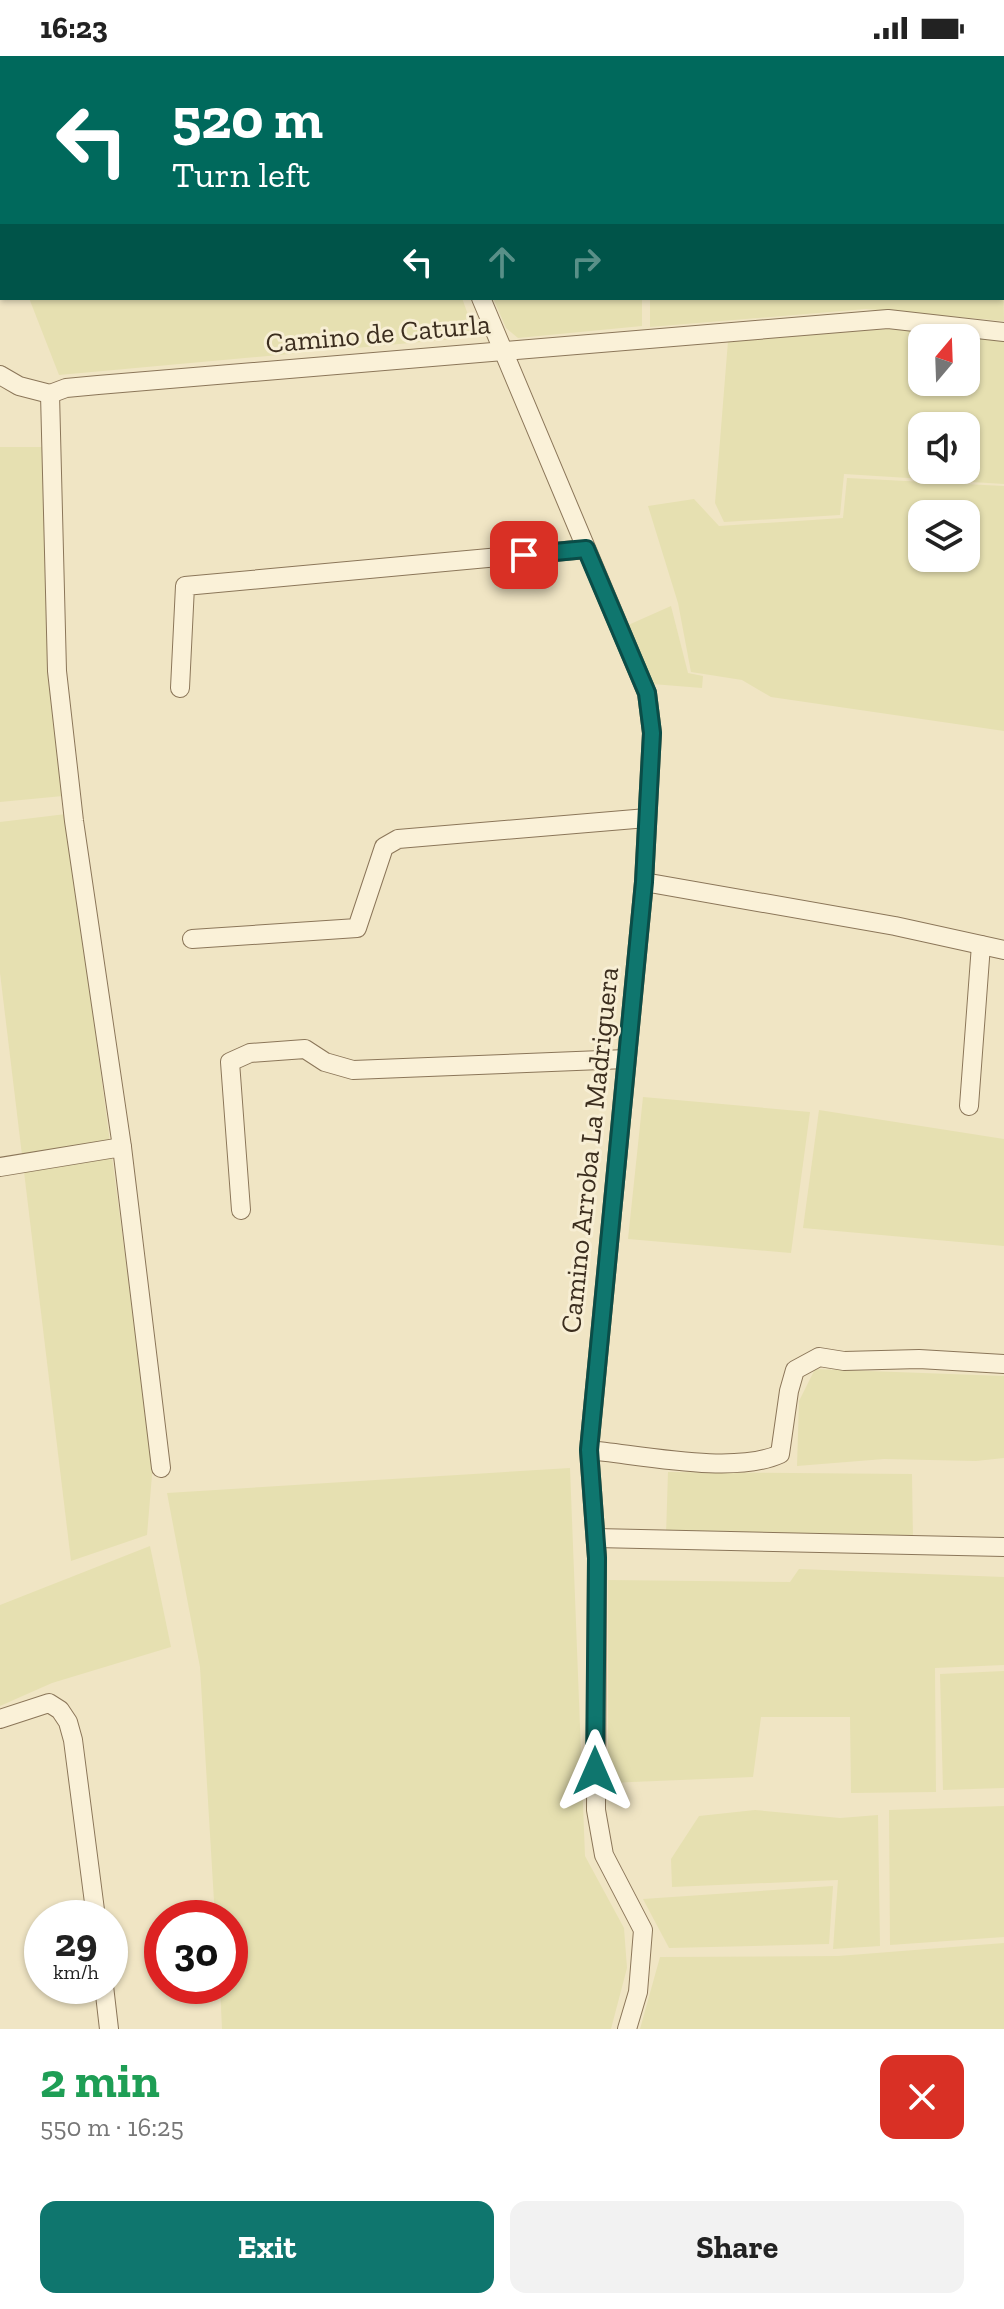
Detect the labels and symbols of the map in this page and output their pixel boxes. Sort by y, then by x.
street label: Camino de Caturla [264,307,492,360]
north arrow [908,324,980,396]
pin [490,521,558,589]
street label: Camino Arroba La Madriguera [554,965,625,1335]
position arrow [553,1729,637,1813]
speed limit sign: 30 [144,1900,248,2004]

